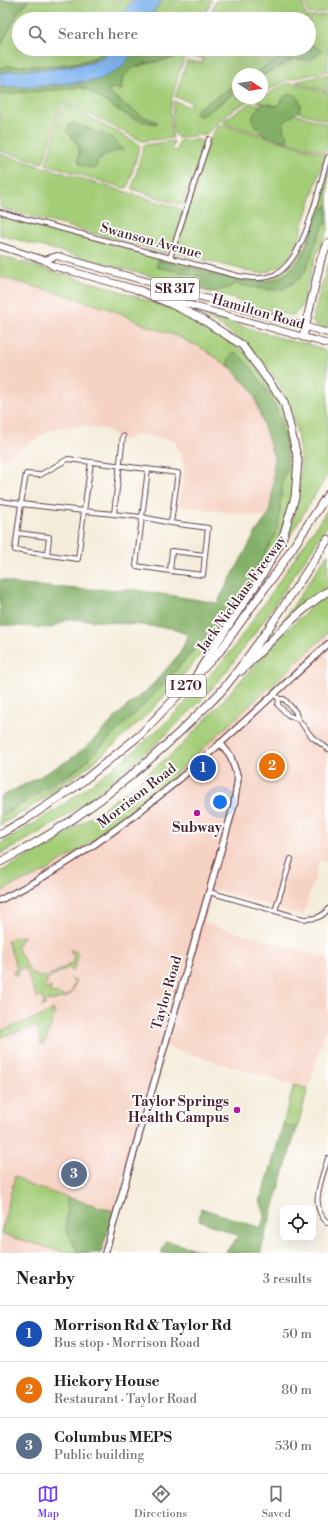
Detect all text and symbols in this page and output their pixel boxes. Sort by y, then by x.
search box [12,12,316,56]
icon: search [26,23,48,45]
text: Search here [58,25,138,44]
north arrow [232,68,268,104]
street label: Swanson Avenue [98,219,204,263]
road number: SR 317 [151,278,199,300]
street label: Hamilton Road [210,290,307,334]
street label: Jack Nicklaus Freeway [193,532,291,657]
road number: I 270 [166,675,206,697]
pin: 2 [259,751,285,781]
pin: 1 [190,753,216,783]
street label: Morrison Road [94,760,180,832]
your location [210,792,230,812]
marker: Subway [192,808,202,818]
place label: Subway [172,819,223,837]
street label: Taylor Road [148,954,186,1032]
place label: Taylor Springs Health Campus [128,1093,229,1127]
marker: Taylor Springs Health Campus [232,1105,242,1115]
pin: 3 [61,1159,87,1189]
map controls [280,1205,316,1241]
button: locate [280,1205,316,1241]
text: Nearby [16,1268,75,1290]
text: 3 results [263,1271,312,1287]
text: Morrison Rd & Taylor Rd [54,1316,232,1335]
text: 1 [26,1326,32,1342]
text: 50 m [282,1326,312,1342]
text: Bus stop · Morrison Road [54,1335,200,1351]
text: Hickory House [54,1372,160,1391]
text: 2 [25,1382,33,1398]
text: 80 m [281,1382,312,1398]
text: Restaurant · Taylor Road [54,1391,197,1407]
text: Columbus MEPS [54,1428,172,1447]
text: 3 [25,1438,33,1454]
text: 530 m [275,1438,312,1454]
text: Public building [54,1447,144,1463]
tab: Map [37,1483,59,1521]
tab: Directions [134,1483,187,1521]
tab: Saved [262,1483,291,1521]

